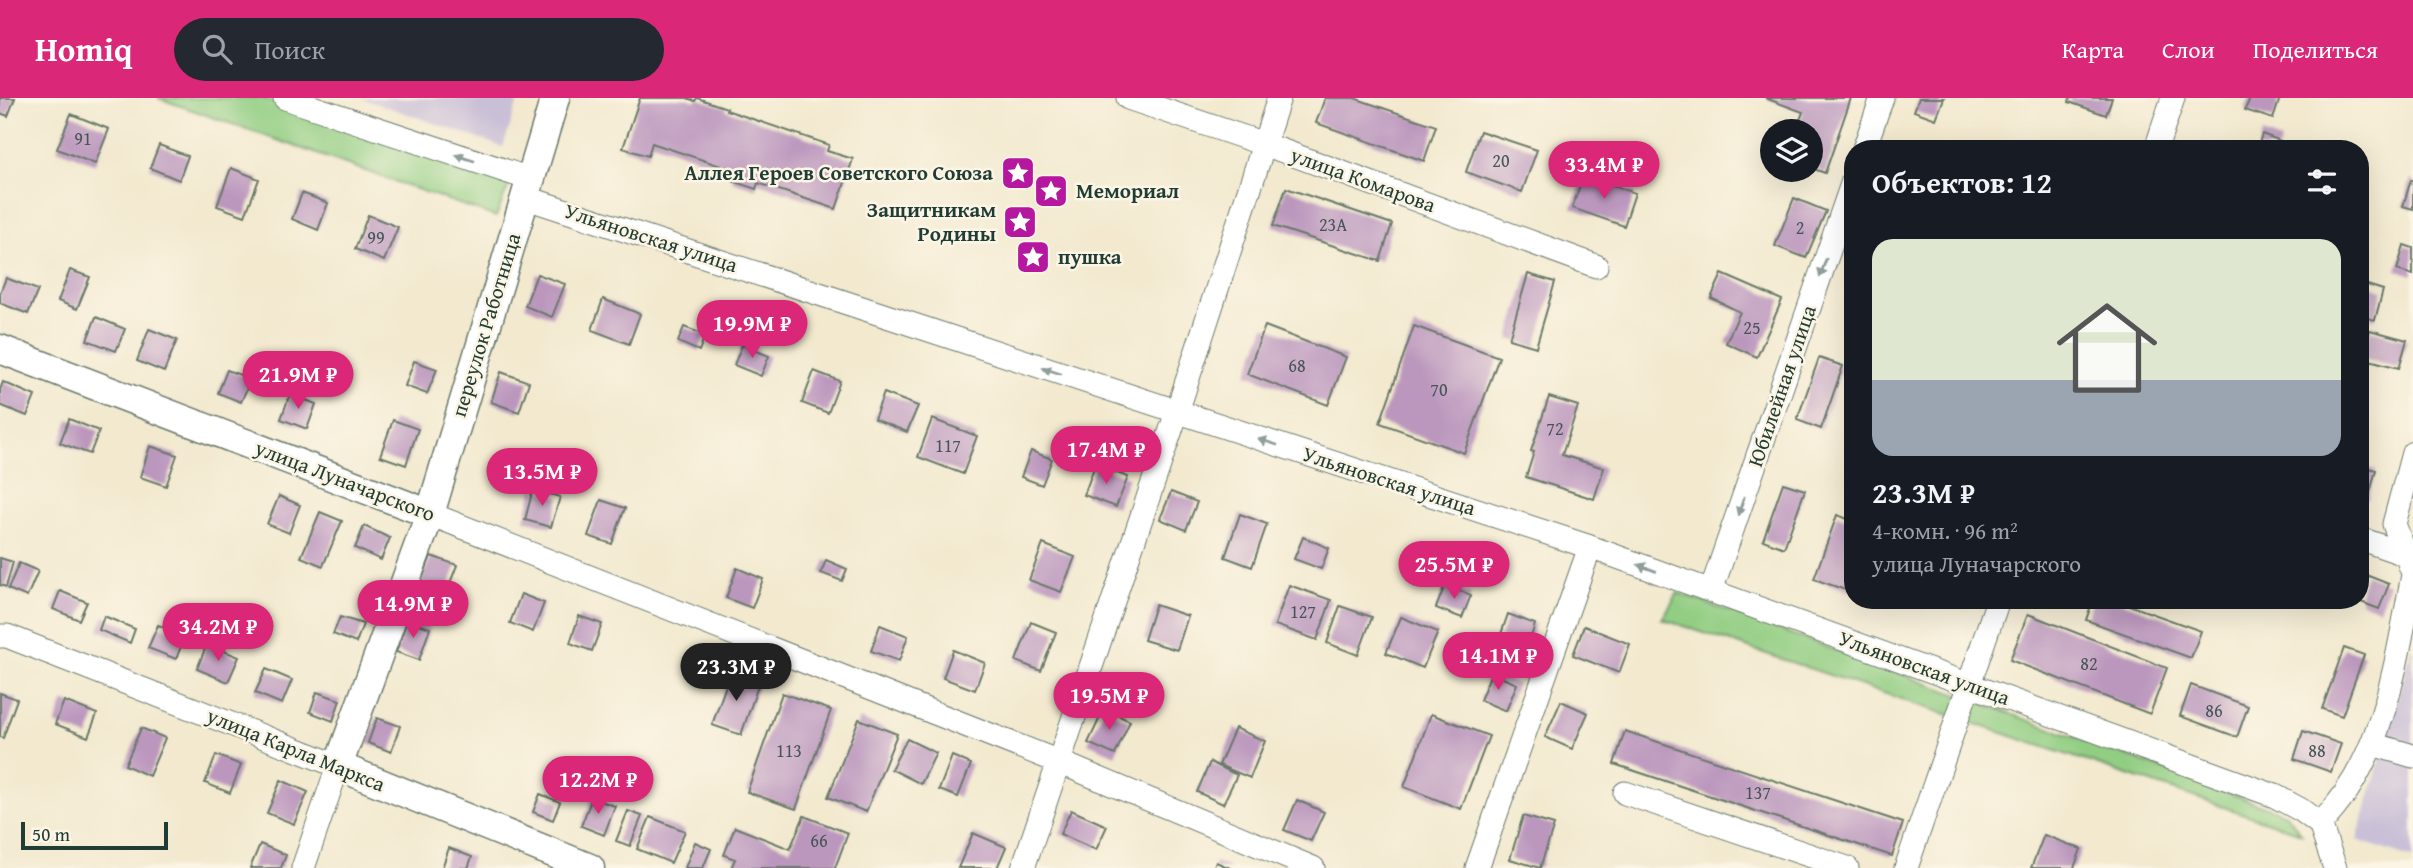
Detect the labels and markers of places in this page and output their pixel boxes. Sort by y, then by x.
pin: 33.4M ₽ [1539,141,1669,201]
place icon: Аллея Героев Советского Союза [999,154,1037,192]
place label: Аллея Героев Советского Союза [684,157,993,188]
place icon: Мемориал [1032,172,1070,210]
place label: Мемориал [1076,175,1179,206]
place label: Защитникам Родины [866,194,996,249]
place icon: Защитникам Родины [1001,203,1039,241]
place icon: пушка [1014,238,1052,276]
place label: пушка [1058,241,1122,272]
pin: 19.9M ₽ [687,300,817,360]
pin: 21.9M ₽ [233,352,363,411]
pin: 17.4M ₽ [1041,426,1171,486]
pin: 13.5M ₽ [477,448,607,508]
pin: 25.5M ₽ [1389,542,1519,601]
pin: 14.9M ₽ [348,580,478,640]
pin: 34.2M ₽ [153,603,283,663]
pin: 14.1M ₽ [1433,632,1563,692]
pin: 23.3M ₽ [671,644,801,703]
pin: 19.5M ₽ [1044,672,1174,732]
pin: 12.2M ₽ [533,756,663,816]

